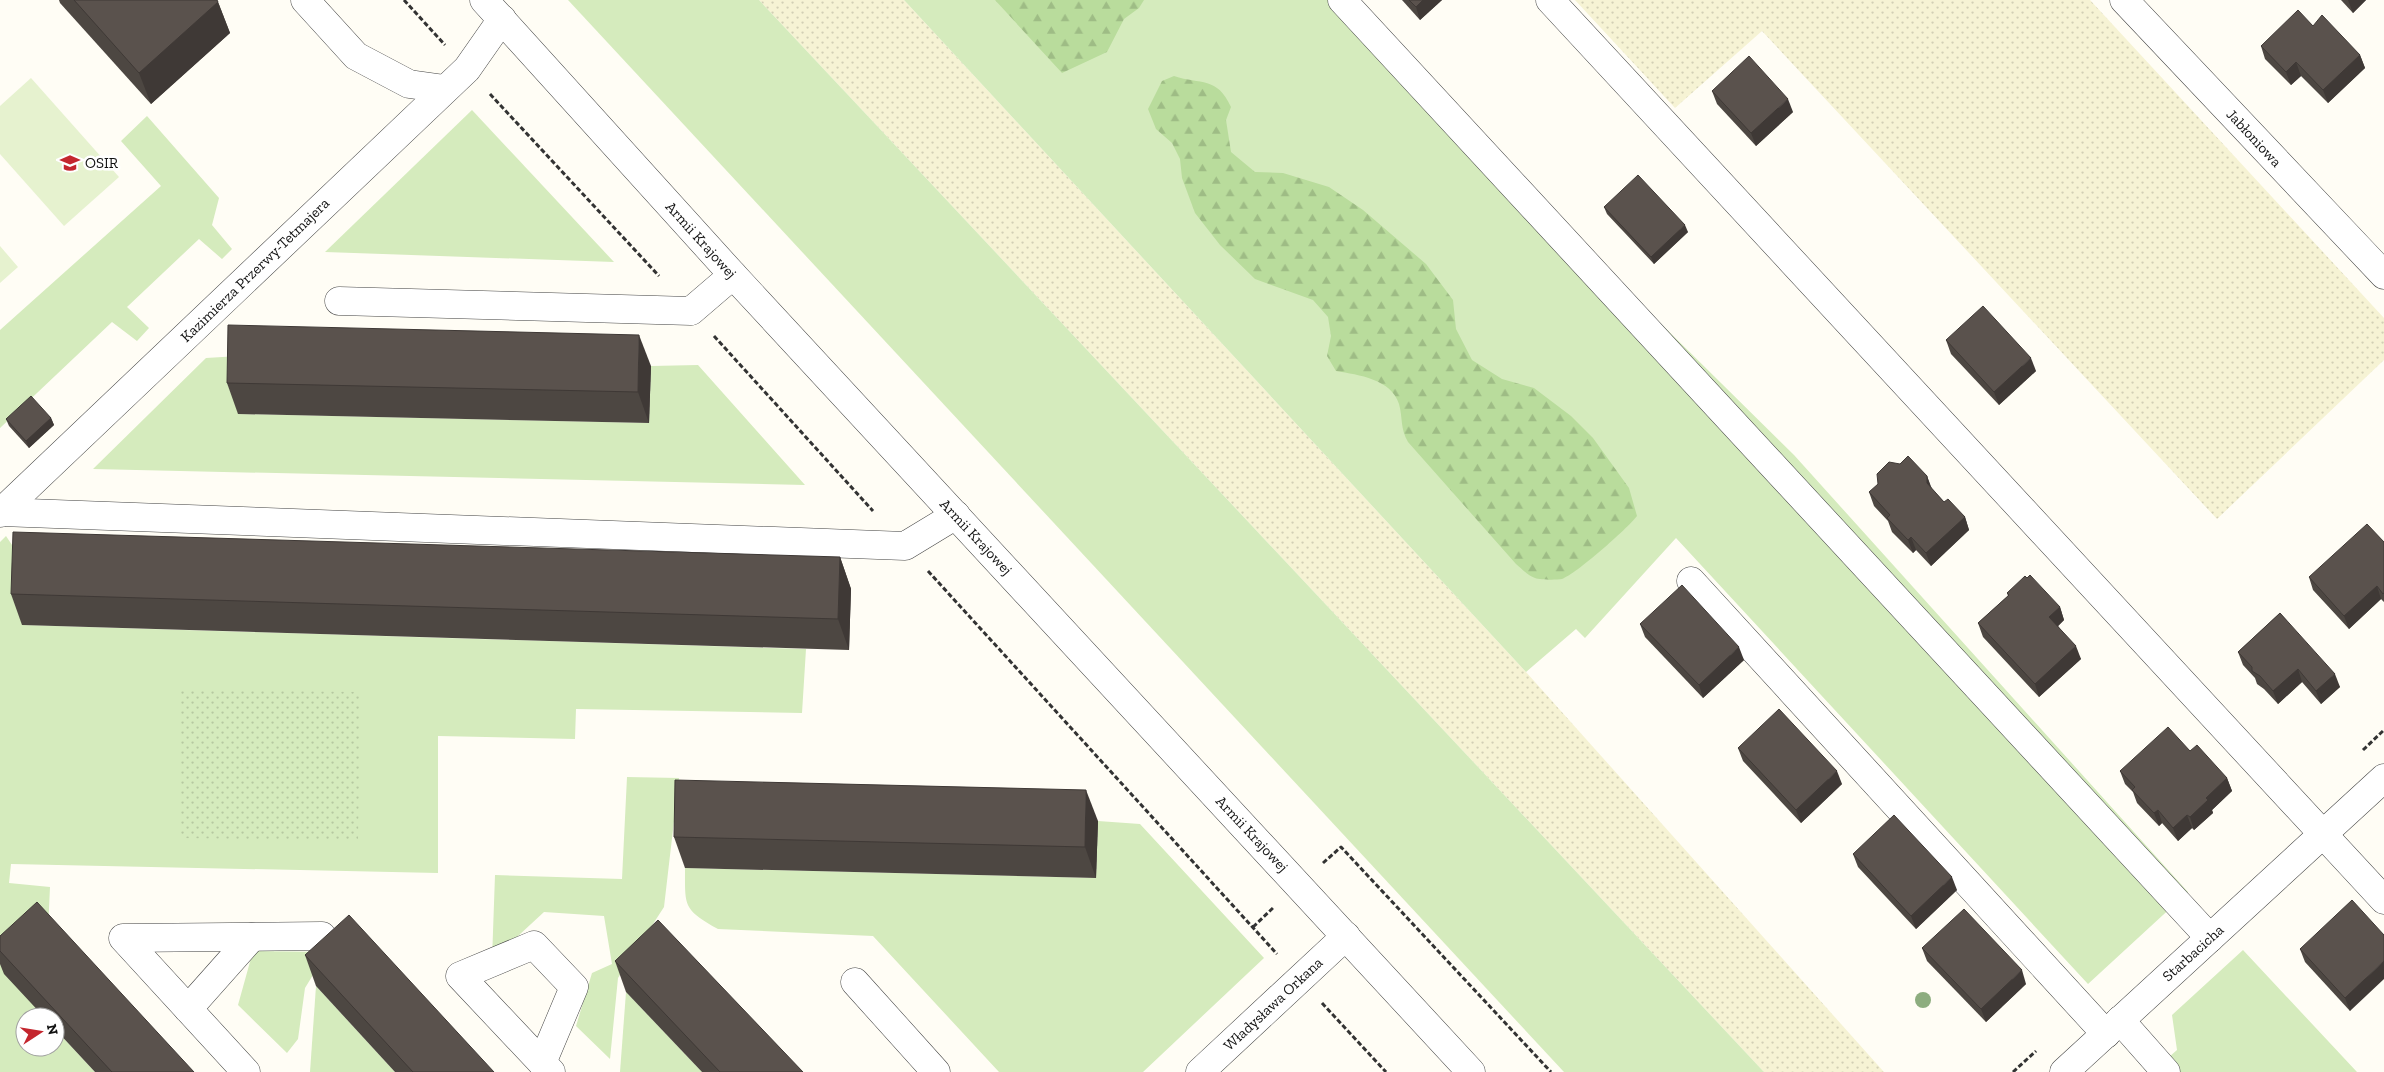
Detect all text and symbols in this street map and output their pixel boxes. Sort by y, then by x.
street label: Jabłoniowa [2223,105,2285,171]
school or university icon: OSIR [59,152,81,174]
place label: OSIR [85,154,119,172]
street label: Kazimierza Przerwy-Tetmajera [177,194,333,346]
street label: Armii Krajowej [662,198,740,282]
street label: Armii Krajowej [936,495,1016,579]
street label: Armii Krajowej [1212,792,1292,876]
street label: Starbacicha [2159,921,2227,985]
street label: Władysława Orkana [1220,954,1326,1054]
north arrow [15,1007,65,1057]
text: N [43,1022,62,1037]

